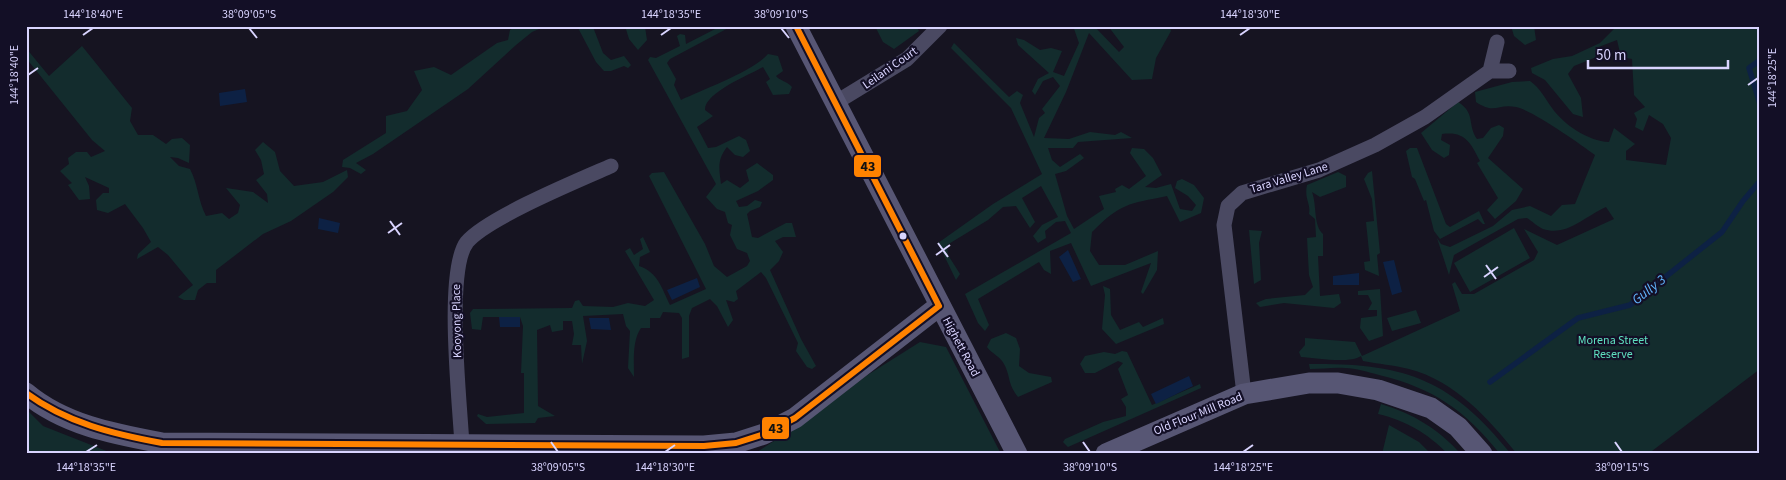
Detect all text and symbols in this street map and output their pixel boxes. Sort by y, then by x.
text: 144°18'40"E [63,6,123,23]
text: 38°09'05"S [222,6,276,23]
text: 144°18'35"E [641,6,701,23]
text: 38°09'10"S [754,6,808,23]
text: 144°18'30"E [1220,6,1280,23]
scale bar [1588,38,1728,70]
street label: Leilani Court [859,43,921,93]
text: 144°18'40"E [6,45,23,105]
text: 50 m [1596,45,1626,66]
text: 144°18'25"E [1764,48,1781,108]
line badge: 43 [853,154,882,178]
text: 43 [861,157,875,177]
street label: Tara Valley Lane [1248,158,1330,198]
unlabelled marker [898,231,908,241]
water label: Gully 3 [1628,270,1670,310]
street label: Kooyong Place [448,284,466,358]
street label: Highett Road [938,314,984,380]
park label: Morena Street Reserve [1578,332,1648,363]
street label: Old Flour Mill Road [1151,388,1245,440]
line badge: 43 [761,416,790,440]
text: 43 [769,419,783,439]
text: 144°18'35"E [56,459,116,476]
text: 38°09'05"S [531,459,585,476]
text: 144°18'30"E [635,459,695,476]
text: 38°09'10"S [1063,459,1117,476]
text: 144°18'25"E [1213,459,1273,476]
text: 38°09'15"S [1595,459,1649,476]

